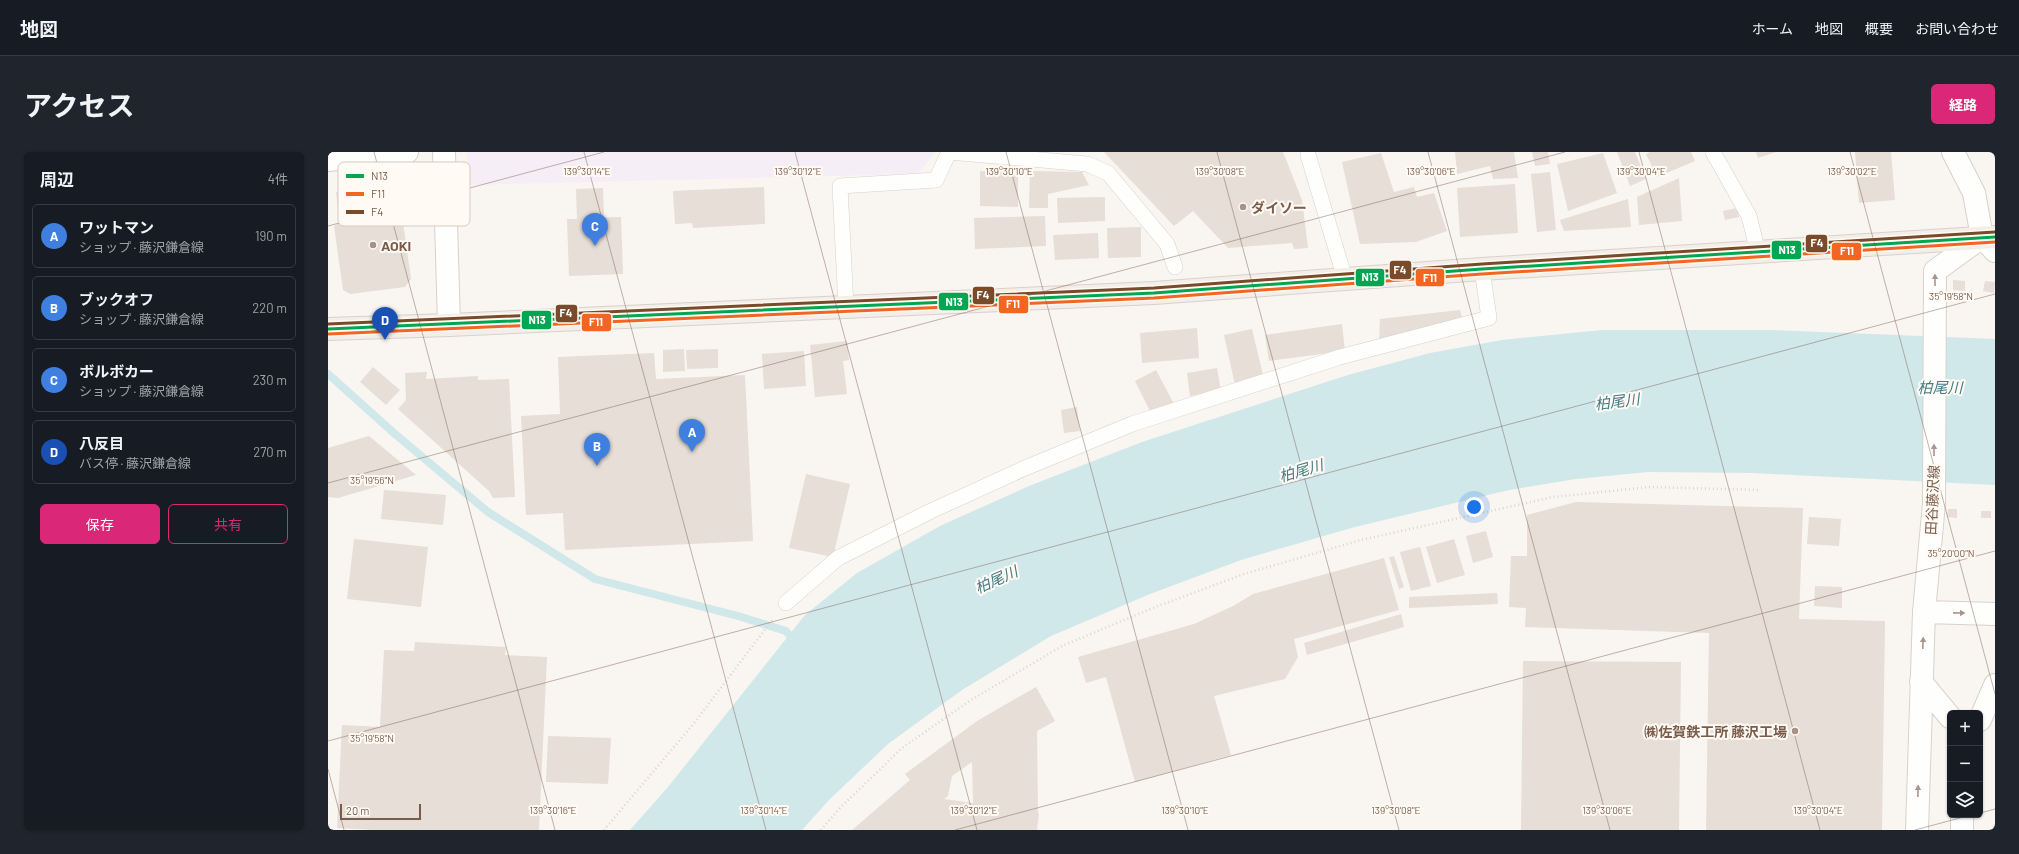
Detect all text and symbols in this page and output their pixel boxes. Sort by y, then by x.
text: 地図 [20,17,58,40]
text: ホーム [1751,20,1793,37]
text: 地図 [1815,20,1843,37]
text: 概要 [1865,20,1893,37]
text: お問い合わせ [1915,20,1999,37]
button: 経路 [1931,84,1995,124]
text: アクセス [24,88,135,122]
legend [338,162,470,226]
text: 139°30'14"E [563,165,611,177]
text: 139°30'12"E [774,165,822,177]
text: 139°30'10"E [985,165,1033,177]
text: 139°30'08"E [1195,165,1245,177]
text: 139°30'06"E [1406,165,1456,177]
text: 139°30'04"E [1616,165,1666,177]
text: 139°30'02"E [1827,165,1877,177]
text: 周辺 [40,169,74,189]
text: N13 [371,169,388,182]
text: 4件 [268,171,288,187]
text: F11 [371,187,385,200]
place label: ダイソー [1251,199,1307,216]
marker: ダイソー [1238,202,1248,212]
text: F4 [371,205,383,218]
pin: C [582,213,608,246]
text: ワットマン [79,218,154,236]
text: A [50,228,58,244]
text: 190 m [255,228,287,244]
line badge: F4 [1805,234,1828,253]
text: F4 [1811,236,1824,249]
place label: AOKI [381,237,411,254]
text: ショップ · 藤沢鎌倉線 [79,239,204,255]
marker: AOKI [368,240,378,250]
line badge: N13 [1771,240,1802,260]
line badge: F11 [1831,242,1862,261]
text: N13 [1778,243,1796,256]
text: F11 [1840,244,1854,257]
line badge: F4 [1389,260,1412,280]
text: F4 [1394,263,1407,276]
line badge: N13 [1355,268,1385,287]
line badge: F11 [1415,268,1445,287]
text: N13 [1361,270,1379,283]
text: F11 [1423,271,1437,284]
one-way arrow [1932,273,1938,286]
line badge: F4 [972,286,995,305]
text: F4 [977,288,990,301]
text: ブックオフ [79,290,154,308]
text: 35°19'58"N [1929,290,1973,302]
line badge: N13 [938,292,969,311]
text: N13 [945,295,963,308]
line badge: F11 [998,295,1029,314]
text: F11 [1006,297,1020,310]
text: B [50,300,58,316]
text: 220 m [252,300,287,316]
line badge: F4 [555,304,578,323]
text: F4 [560,306,573,319]
pin: D [372,307,398,340]
line badge: N13 [521,310,552,330]
text: ショップ · 藤沢鎌倉線 [79,311,204,327]
text: N13 [528,313,546,326]
line badge: F11 [581,313,612,332]
text: F11 [589,315,603,328]
text: ボルボカー [79,362,154,380]
text: C [50,372,58,388]
text: 230 m [253,372,287,388]
water label: 柏尾川 [1917,378,1964,396]
text: ショップ · 藤沢鎌倉線 [79,383,204,399]
water label: 柏尾川 [1594,389,1642,413]
pin: A [679,419,705,452]
pin: B [584,433,610,466]
text: 八反目 [79,434,124,452]
one-way arrow [1931,443,1937,456]
text: D [50,444,58,460]
text: 270 m [253,444,287,460]
text: バス停 · 藤沢鎌倉線 [79,455,191,471]
water label: 柏尾川 [1277,455,1327,485]
street label: 田谷藤沢線 [1922,465,1942,535]
text: 35°19'56"N [350,474,394,486]
your location [1464,497,1484,517]
button: 保存 [40,504,160,544]
button: 共有 [168,504,288,544]
text: 35°20'00"N [1927,547,1975,559]
water label: 柏尾川 [972,561,1022,596]
one-way arrow [1953,610,1966,616]
one-way arrow [1919,637,1926,649]
map controls [1947,710,1983,818]
button: + [1947,710,1983,746]
place label: ㈱佐賀鉄工所 藤沢工場 [1644,723,1787,740]
marker: ㈱佐賀鉄工所 藤沢工場 [1790,726,1800,736]
text: 35°19'58"N [350,732,394,744]
button: − [1947,746,1983,782]
button: layers [1947,782,1983,818]
one-way arrow [1915,785,1922,797]
scale bar [340,802,421,821]
text: 20 m [346,804,369,817]
text: 139°30'16"E [529,804,577,816]
text: 139°30'14"E [740,804,788,816]
text: 139°30'12"E [950,804,998,816]
text: 139°30'10"E [1161,804,1209,816]
text: 139°30'08"E [1371,804,1421,816]
text: 139°30'06"E [1582,804,1632,816]
text: 139°30'04"E [1793,804,1843,816]

